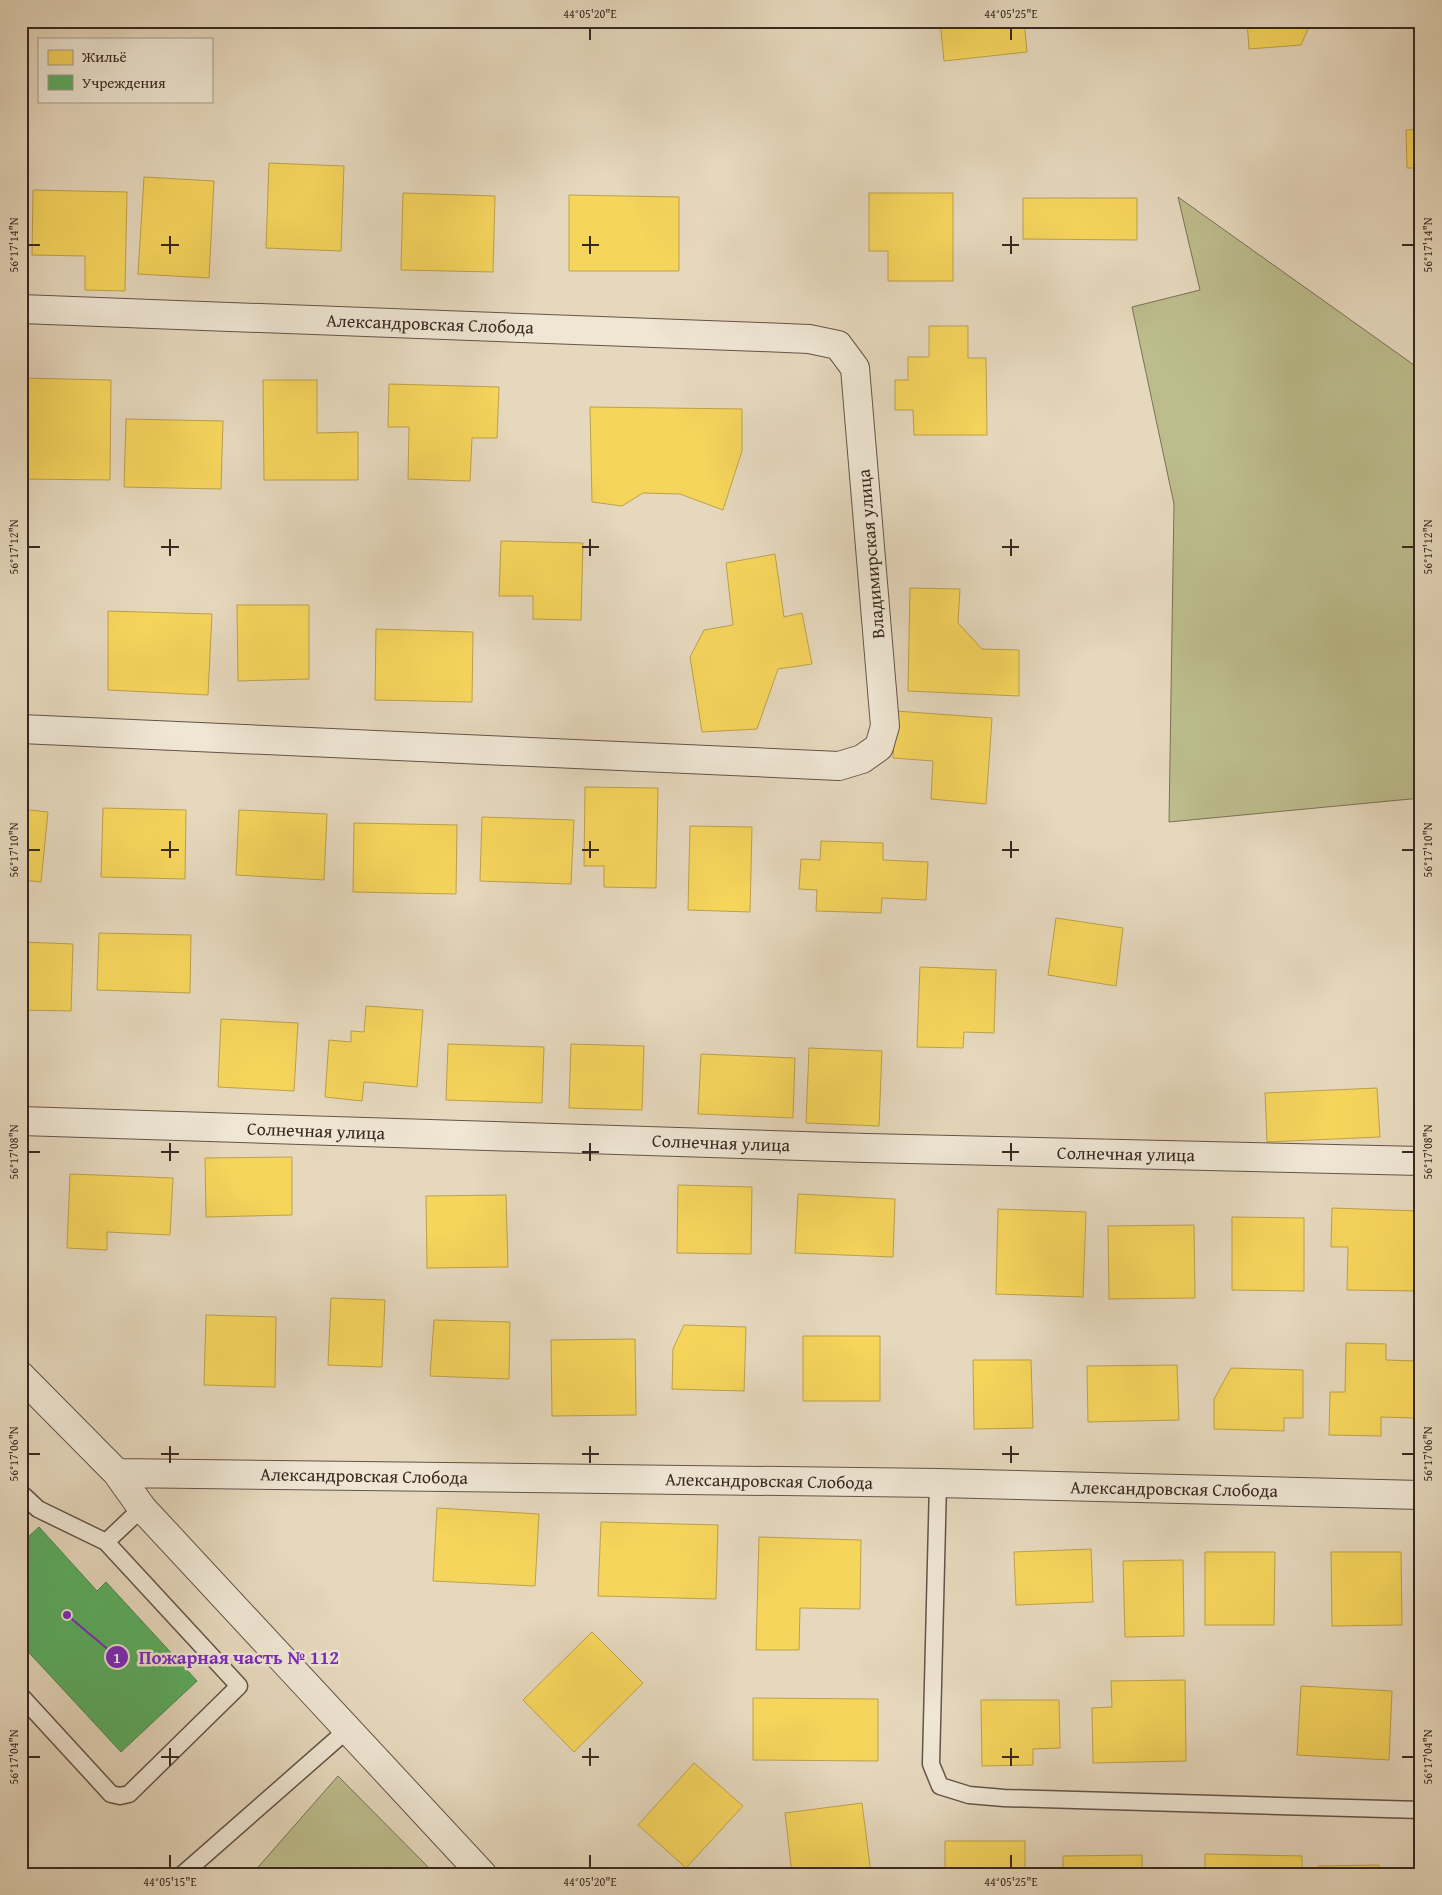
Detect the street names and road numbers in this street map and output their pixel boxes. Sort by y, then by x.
street label: Александровская Слобода [326,306,535,341]
street label: Владимирская улица [850,468,891,640]
street label: Солнечная улица [247,1115,386,1146]
street label: Солнечная улица [652,1127,791,1158]
street label: Солнечная улица [1057,1139,1196,1168]
street label: Александровская Слобода [260,1460,469,1491]
street label: Александровская Слобода [665,1465,874,1496]
street label: Александровская Слобода [1070,1473,1279,1504]

